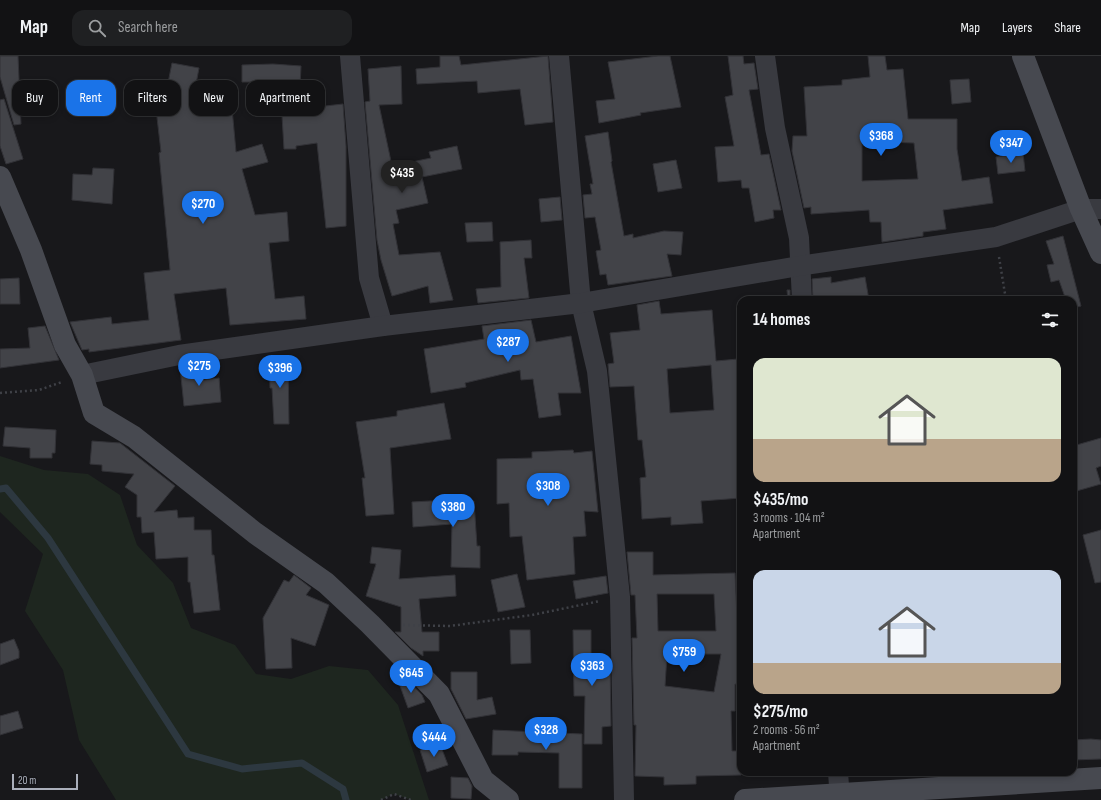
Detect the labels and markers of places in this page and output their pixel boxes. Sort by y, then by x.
pin: $368 [857,123,905,157]
pin: $347 [987,130,1035,164]
pin: $435 [378,160,426,194]
pin: $270 [179,191,227,225]
pin: $287 [484,329,532,363]
pin: $275 [175,353,223,387]
pin: $396 [256,355,304,389]
pin: $308 [524,473,572,507]
pin: $380 [429,494,477,528]
pin: $759 [660,639,708,673]
pin: $363 [568,653,616,687]
pin: $645 [387,660,435,694]
pin: $328 [522,717,570,751]
pin: $444 [410,724,458,758]

